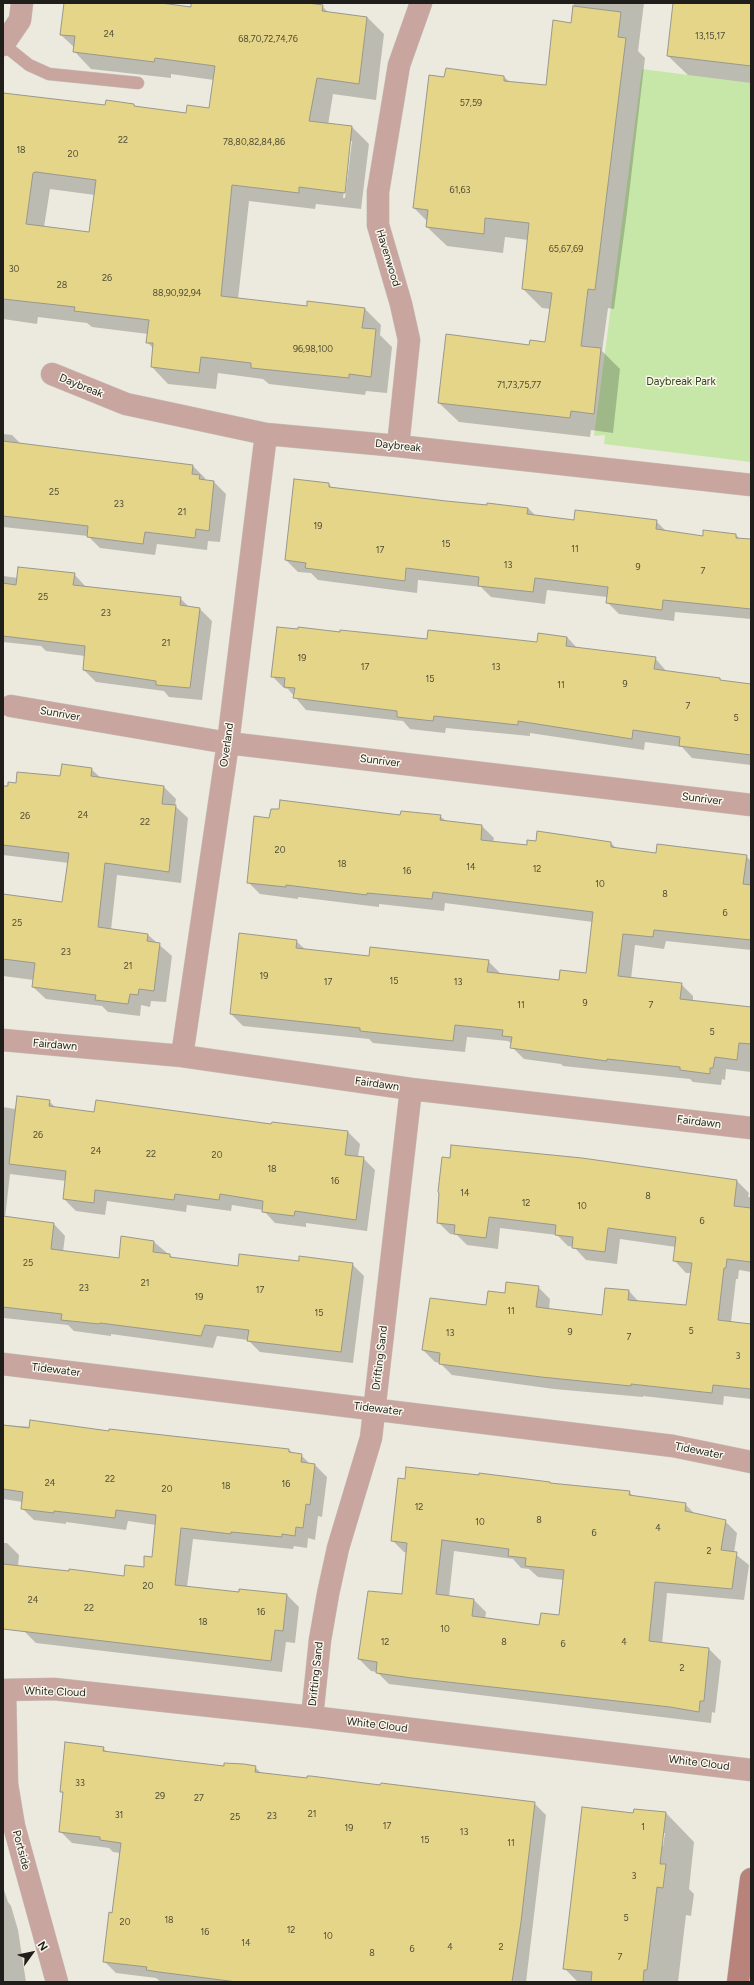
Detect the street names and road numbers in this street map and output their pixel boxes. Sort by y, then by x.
street label: Havenwood [373,228,403,288]
street label: Daybreak [57,371,105,401]
street label: Daybreak [374,437,422,455]
street label: Sunriver [39,704,81,724]
street label: Overland [217,722,237,768]
street label: Sunriver [359,752,401,770]
street label: Sunriver [681,790,723,808]
street label: Fairdawn [32,1036,78,1054]
street label: Fairdawn [354,1074,400,1094]
street label: Fairdawn [676,1113,722,1131]
street label: Drifting Sand [369,1325,391,1391]
street label: Tidewater [31,1360,81,1380]
street label: Tidewater [353,1399,403,1419]
street label: Tidewater [674,1440,724,1462]
street label: Drifting Sand [306,1641,326,1707]
street label: White Cloud [24,1684,86,1700]
street label: White Cloud [346,1715,408,1735]
street label: White Cloud [668,1753,730,1773]
street label: Portside [9,1829,33,1871]

